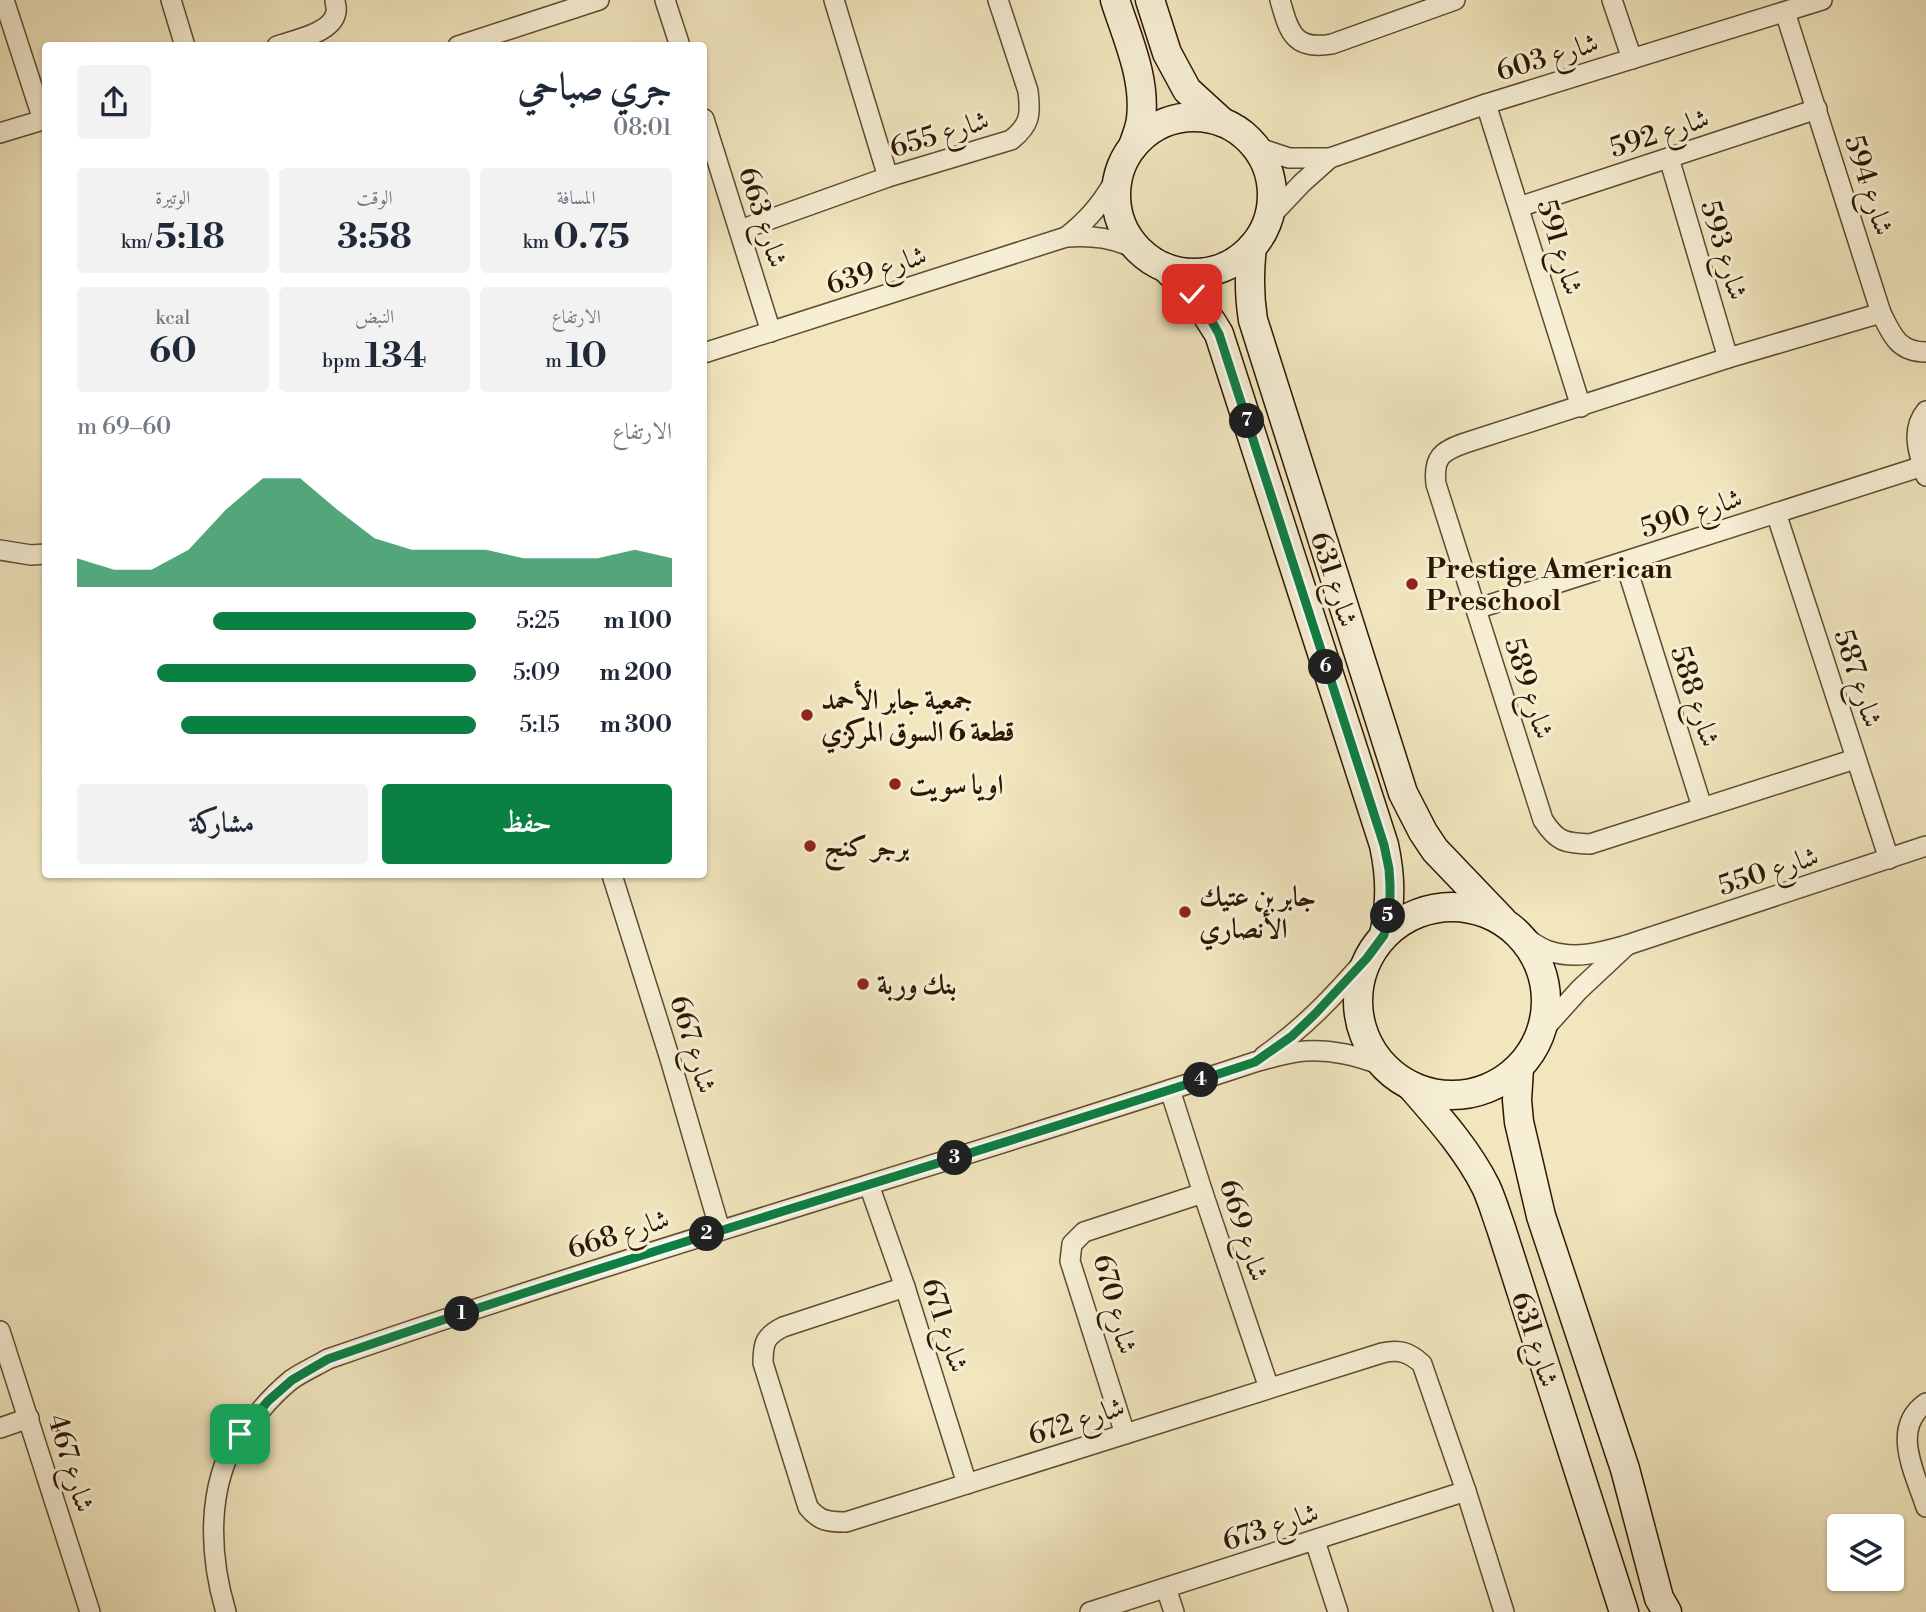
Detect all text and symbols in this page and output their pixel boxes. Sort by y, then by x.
street label: شارع 603 [1492,25,1604,94]
text: جري صباحي [518,64,672,111]
button: share [77,65,151,139]
street label: شارع 592 [1605,101,1715,171]
street label: شارع 655 [885,103,995,171]
text: 08:01 [613,114,672,142]
street label: شارع 594 [1831,131,1901,242]
street label: شارع 663 [725,163,795,274]
text: الوتيرة [155,186,190,210]
text: الوقت [356,186,393,210]
text: المسافة [557,186,596,210]
street label: شارع 591 [1524,195,1591,301]
street label: شارع 593 [1687,196,1755,306]
text: 5:18 [155,216,225,259]
text: 3:58 [337,216,412,259]
text: 0.75 [553,216,630,259]
text: /km [121,230,155,254]
text: km [523,230,553,254]
street label: شارع 639 [822,238,933,308]
pin [1162,264,1222,324]
icon: check [1173,275,1211,313]
text: النبض [355,305,394,329]
text: الارتفاع [552,305,601,329]
text: kcal [156,306,190,330]
text: 60 [149,330,197,373]
text: 134 [365,335,427,378]
text: 10 [566,335,607,378]
text: bpm [322,349,365,373]
text: m [545,349,566,373]
pin: 7 [1230,404,1264,438]
text: 7 [1241,408,1252,432]
text: 60–69 m [77,413,171,441]
text: الارتفاع [612,418,672,446]
street label: شارع 590 [1636,481,1749,551]
street label: شارع 631 [1297,527,1365,633]
place label: Prestige American Preschool [1426,552,1673,619]
marker: Prestige American Preschool [1404,576,1420,592]
text: 5:25 [516,607,560,635]
text: 100 m [604,607,672,635]
street label: شارع 587 [1821,625,1890,733]
street label: شارع 589 [1491,634,1561,745]
street label: شارع 588 [1657,642,1727,753]
pin: 6 [1308,650,1344,684]
text: 6 [1320,654,1331,678]
text: 5:09 [513,659,560,687]
text: 200 m [600,659,672,687]
place label: جمعية جابر الأحمد قطعة 6 السوق المركزي [821,680,1015,754]
marker: جمعية جابر الأحمد قطعة 6 السوق المركزي [799,707,815,723]
text: 5:15 [520,711,560,739]
text: 300 m [600,711,672,739]
place label: اويا سويت [909,768,1004,803]
marker: اويا سويت [887,776,903,792]
button: مشاركة [77,784,368,864]
button: حفظ [382,784,672,864]
place label: برجر كنج [824,830,910,872]
marker: برجر كنج [802,838,818,854]
street label: شارع 550 [1714,839,1825,909]
place label: جابر بن عتيك الأنصاري [1199,880,1316,951]
pin: 5 [1370,898,1406,934]
text: 5 [1382,903,1393,927]
marker: جابر بن عتيك الأنصاري [1177,904,1193,920]
place label: بنك وربة [877,968,957,1003]
marker: بنك وربة [855,976,871,992]
street label: شارع 667 [656,991,724,1099]
pin: 4 [1184,1062,1218,1098]
text: 4 [1194,1067,1207,1091]
pin: 3 [937,1140,972,1176]
text: 3 [949,1145,960,1169]
street label: شارع 669 [1206,1175,1276,1287]
street label: شارع 668 [563,1201,676,1272]
pin: 2 [690,1216,724,1252]
text: 2 [701,1221,712,1245]
street label: شارع 670 [1080,1251,1145,1359]
street label: شارع 671 [908,1274,976,1379]
street label: شارع 631 [1498,1287,1566,1393]
pin: 1 [444,1296,480,1332]
text: 1 [457,1301,466,1325]
street label: شارع 672 [1024,1389,1131,1458]
pin [210,1404,270,1464]
street label: شارع 467 [34,1410,102,1518]
icon: arrive [221,1415,259,1453]
street label: شارع 673 [1218,1495,1325,1564]
map controls [1827,1514,1904,1591]
button: layers [1827,1514,1904,1591]

